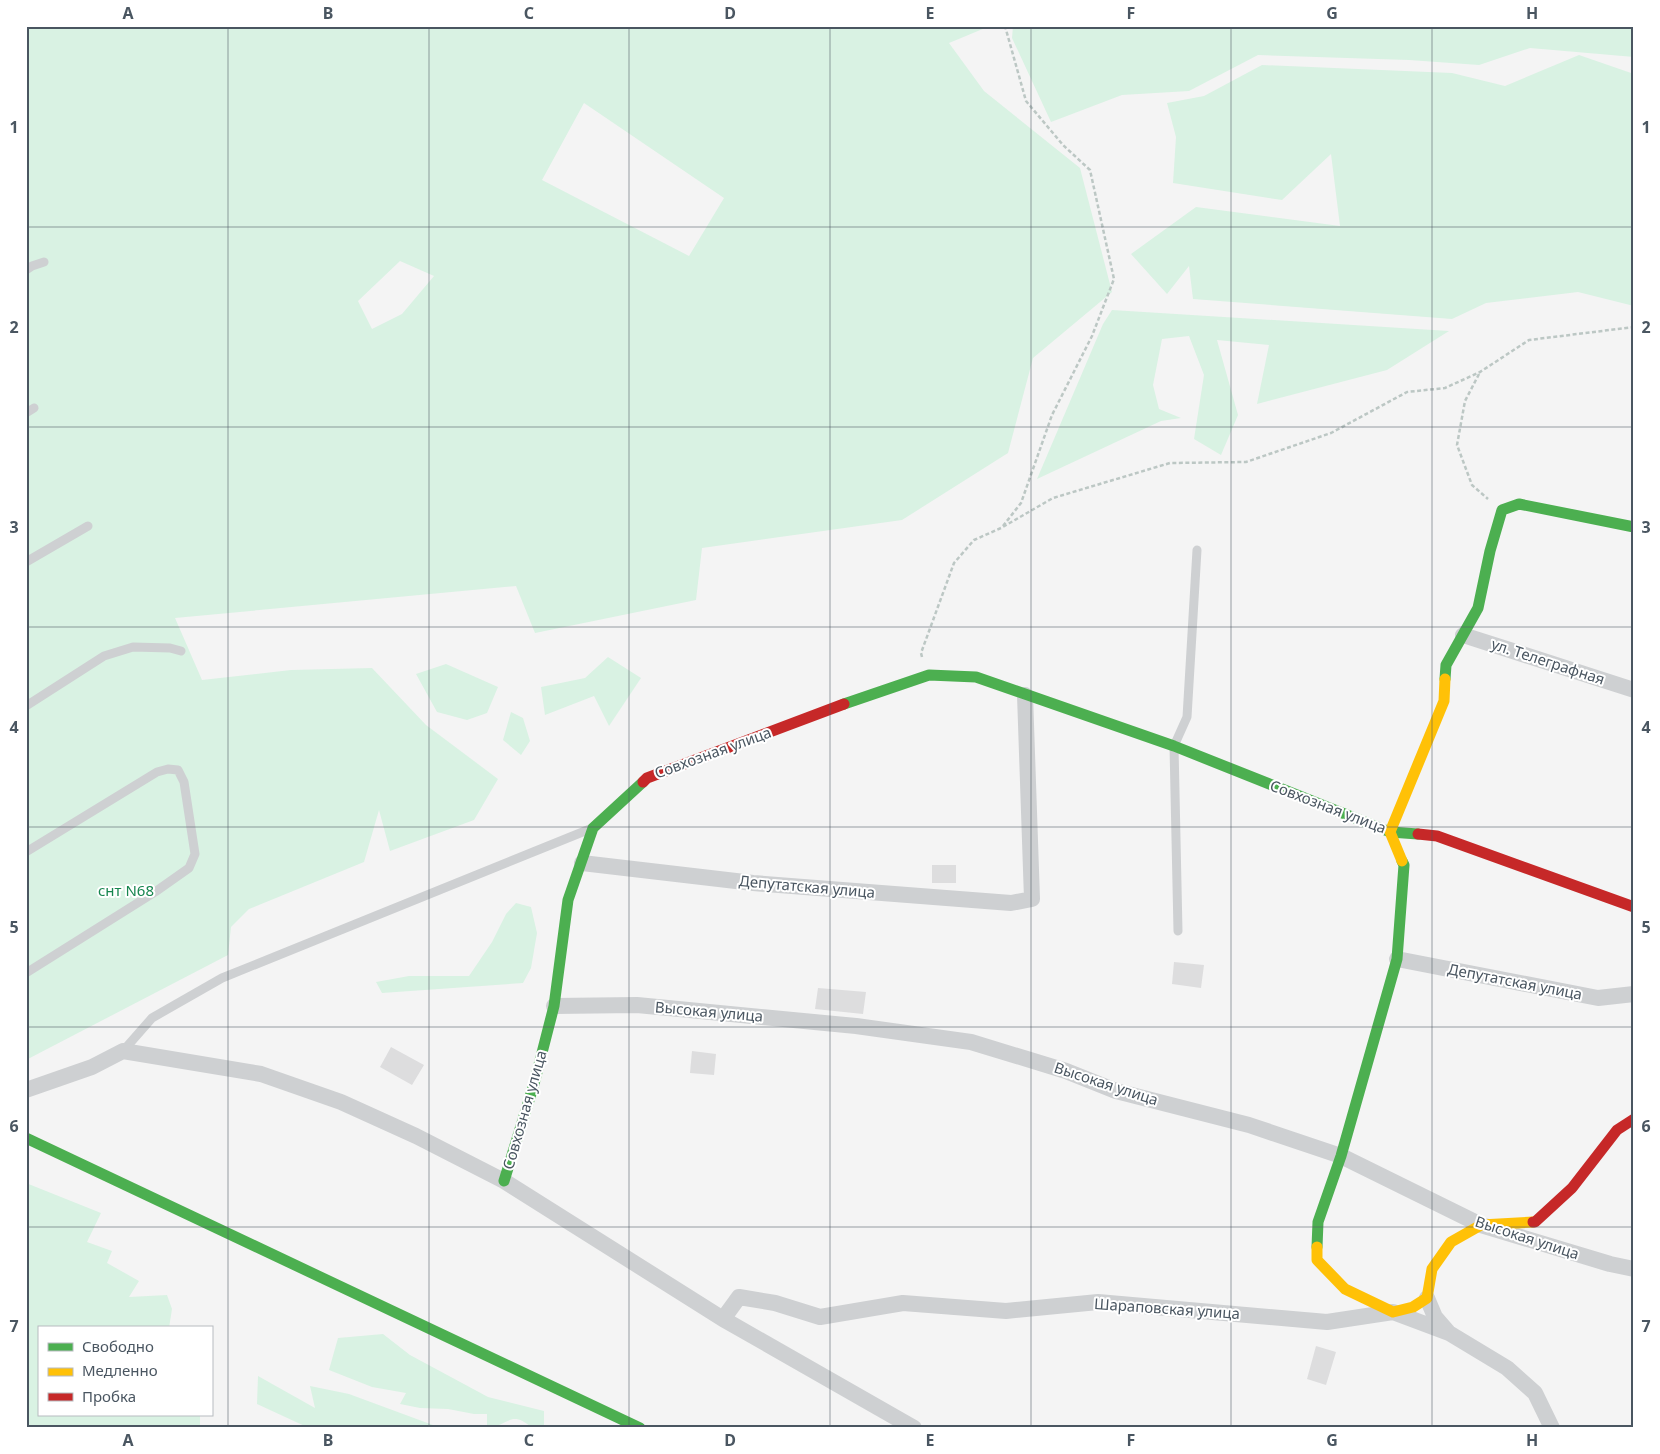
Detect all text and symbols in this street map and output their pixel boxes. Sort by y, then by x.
text: A [122,2,134,24]
text: B [323,2,333,24]
text: C [524,2,534,24]
text: D [724,2,736,24]
text: E [926,2,935,24]
text: F [1127,2,1135,24]
text: G [1326,2,1338,24]
text: H [1526,2,1538,24]
text: 1 [9,116,19,138]
text: 1 [1641,116,1651,138]
text: 2 [9,316,19,338]
text: 2 [1641,316,1651,338]
text: 3 [9,516,19,538]
text: 3 [1641,516,1651,538]
street label: ул. Телеграфная [1489,633,1608,689]
text: 4 [9,716,19,738]
text: 4 [1641,716,1651,738]
street label: Совхозная улица [651,722,774,782]
street label: Совхозная улица [1267,775,1389,837]
street label: Депутатская улица [738,870,876,902]
park label: снт N68 [98,880,154,900]
text: 5 [9,916,19,938]
text: 5 [1641,916,1651,938]
street label: Депутатская улица [1446,958,1584,1004]
street label: Высокая улица [654,996,764,1026]
street label: Совхозная улица [497,1048,551,1172]
street label: Высокая улица [1052,1057,1161,1109]
text: 6 [9,1115,19,1137]
text: 6 [1641,1115,1651,1137]
street label: Высокая улица [1473,1211,1582,1263]
street label: Шараповская улица [1093,1293,1241,1323]
text: 7 [9,1315,19,1337]
text: 7 [1641,1315,1651,1337]
legend [38,1326,212,1416]
text: Свободно [82,1336,154,1356]
text: Медленно [82,1360,158,1380]
text: Пробка [82,1386,136,1406]
text: A [122,1429,134,1451]
text: B [323,1429,333,1451]
text: C [524,1429,534,1451]
text: D [724,1429,736,1451]
text: E [926,1429,935,1451]
text: F [1127,1429,1135,1451]
text: G [1326,1429,1338,1451]
text: H [1526,1429,1538,1451]

